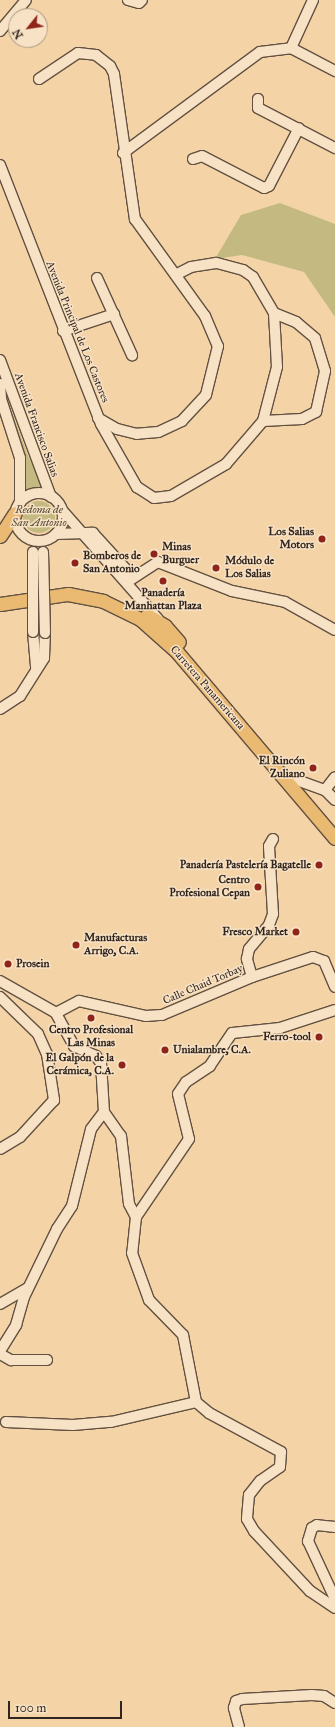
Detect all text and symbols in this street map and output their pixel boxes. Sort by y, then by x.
north arrow [8,8,48,48]
text: N [10,26,26,41]
street label: Avenida Principal de Los Castores [42,259,112,405]
street label: Avenida Francisco Salias [11,371,61,479]
park label: Redoma de San Antonio [11,504,67,530]
place label: Los Salias Motors [268,526,314,552]
marker: Los Salias Motors [317,534,327,544]
place label: Minas Burguer [162,541,199,567]
marker: Minas Burguer [149,549,159,559]
place label: Bomberos de San Antonio [83,550,141,576]
place label: Módulo de Los Salias [225,555,274,581]
marker: Bomberos de San Antonio [70,558,80,568]
marker: Módulo de Los Salias [210,562,222,574]
marker: Panadería Manhattan Plaza [158,576,168,586]
place label: Panadería Manhattan Plaza [124,587,202,613]
street label: Carretera Panamericana [167,643,247,733]
place label: El Rincón Zuliano [259,755,305,781]
marker: El Rincón Zuliano [308,763,318,773]
place label: Panadería Pastelería Bagatelle [180,858,311,872]
marker: Panadería Pastelería Bagatelle [314,860,324,870]
place label: Centro Profesional Cepan [169,874,250,900]
marker: Centro Profesional Cepan [253,882,263,892]
place label: Fresco Market [222,925,288,939]
marker: Fresco Market [291,927,301,937]
place label: Manufacturas Arrigo, C.A. [84,932,147,958]
marker: Manufacturas Arrigo, C.A. [71,940,81,950]
place label: Prosein [16,957,49,971]
marker: Prosein [3,959,13,969]
street label: Calle Chaid Torbay [161,962,245,1008]
marker: Centro Profesional Las Minas [86,1013,96,1023]
place label: Centro Profesional Las Minas [49,1024,133,1050]
place label: Ferro-tool [263,1030,311,1044]
marker: Ferro-tool [314,1032,324,1042]
place label: Unialambre, C.A. [173,1043,251,1057]
marker: Unialambre, C.A. [160,1045,170,1055]
place label: El Galpón de la Cerámica, C.A. [46,1052,114,1078]
marker: El Galpón de la Cerámica, C.A. [117,1060,127,1070]
scale bar [10,1693,124,1719]
text: 100 m [15,1701,46,1715]

